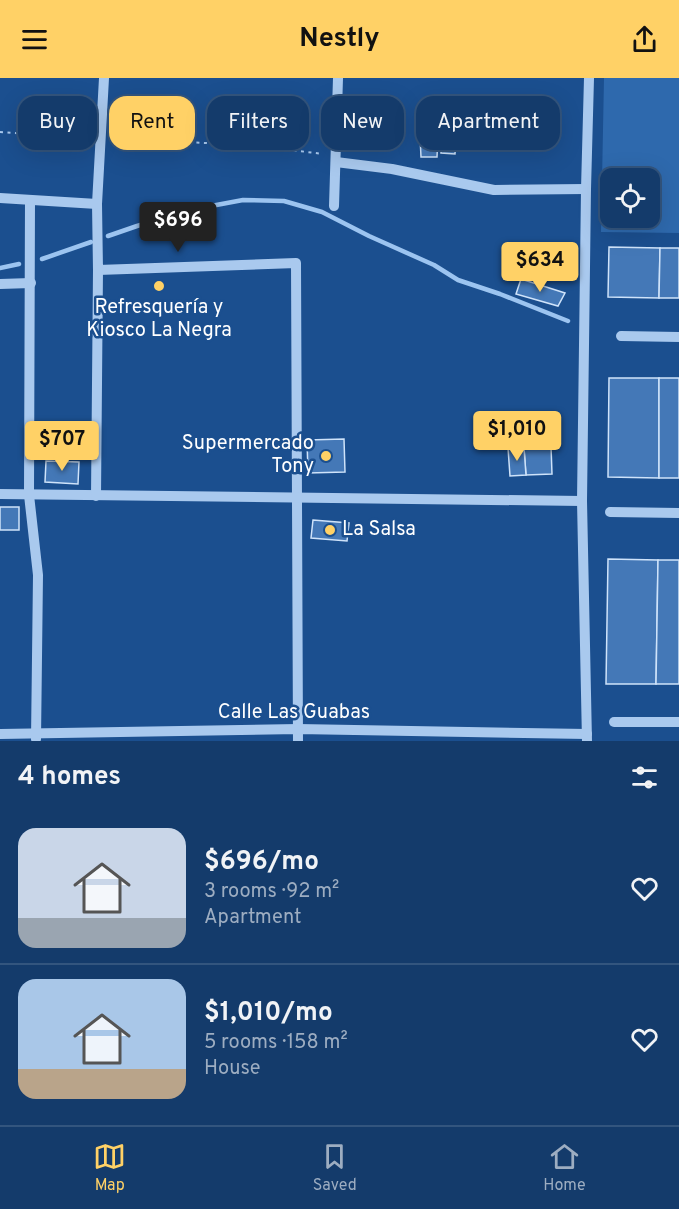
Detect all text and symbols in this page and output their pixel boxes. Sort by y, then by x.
text: Nestly [299,22,380,56]
icon: menu [18,23,51,56]
icon: share [628,23,661,56]
chip: Buy [18,96,97,150]
chip: Rent [109,96,195,150]
chip: Filters [207,96,309,150]
chip: New [321,96,404,150]
chip: Apartment [416,96,560,150]
map controls [600,168,660,228]
button: locate [600,168,660,228]
pin: $696 [142,202,214,253]
text: $696 [154,208,202,234]
pin: $634 [504,242,576,293]
text: $634 [515,248,565,274]
marker: Refresquería y Kiosco La Negra [152,279,166,293]
place label: Refresquería y Kiosco La Negra [86,295,232,344]
pin: $1,010 [468,411,566,462]
text: $1,010 [487,417,547,443]
pin: $707 [26,421,98,472]
text: $707 [39,427,85,453]
place label: Supermercado Tony [182,431,314,480]
marker: Supermercado Tony [319,449,333,463]
place label: La Salsa [342,517,416,543]
marker: La Salsa [323,523,337,537]
street label: Calle Las Guabas [218,700,370,726]
text: 4 homes [18,761,121,794]
icon: filters [628,761,661,794]
text: $696/mo [204,846,319,879]
icon: home [66,852,138,924]
icon: heart [628,872,661,905]
text: 3 rooms · 92 m² [204,879,339,905]
text: Apartment [204,905,302,931]
text: $1,010/mo [204,997,333,1030]
icon: home [66,1003,138,1075]
icon: heart [628,1023,661,1056]
text: 5 rooms · 158 m² [204,1030,348,1056]
text: House [204,1056,260,1082]
tab: Map [93,1140,126,1196]
tab: Saved [313,1140,357,1196]
tab: Home [543,1140,586,1196]

